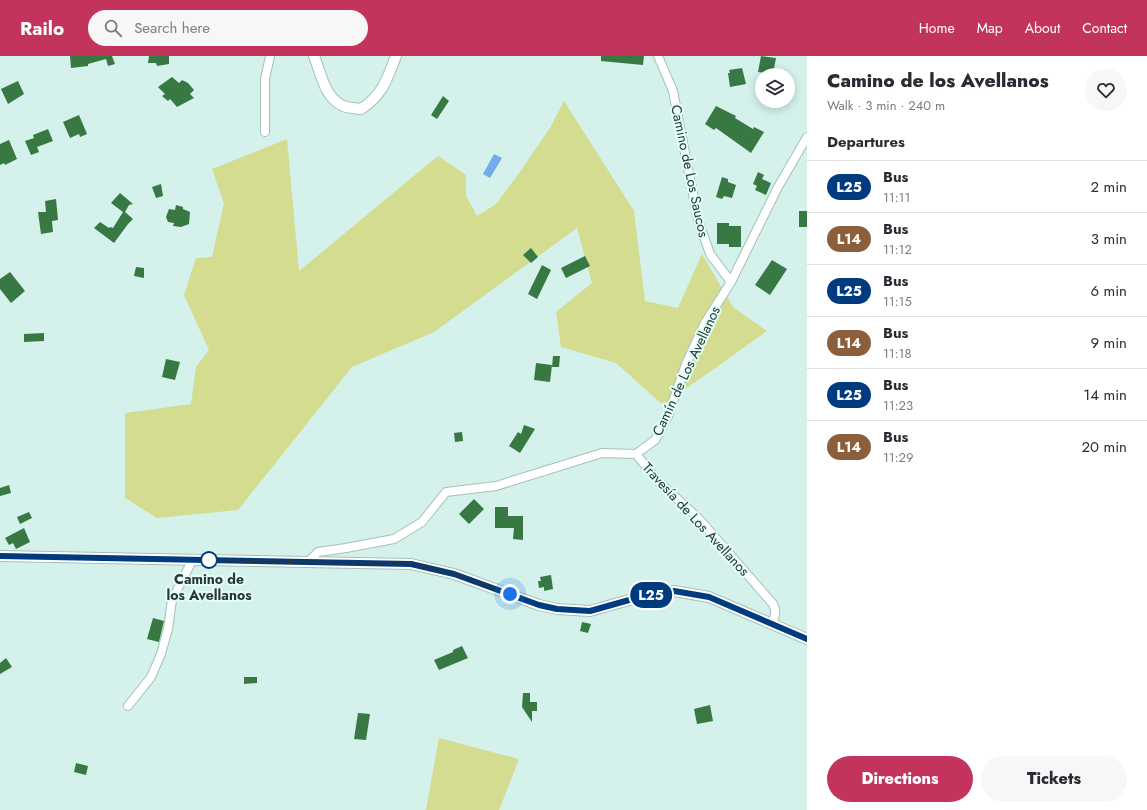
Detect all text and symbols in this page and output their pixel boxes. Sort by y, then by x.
search box [88,10,368,46]
text: Railo [20,15,64,42]
icon: search [102,17,124,39]
text: Search here [134,17,210,39]
text: Home [919,18,955,38]
text: Map [977,18,1003,38]
text: About [1025,18,1060,38]
text: Contact [1082,18,1127,38]
text: Camino de los Avellanos [827,67,1049,94]
map controls [755,68,795,108]
button: layers [755,68,795,108]
button: heart [1085,69,1127,111]
text: Walk · 3 min · 240 m [827,96,945,115]
street label: Camino de Los Saucos [666,103,714,239]
text: Departures [827,131,905,153]
text: Bus [883,166,908,188]
text: 2 min [1090,176,1127,198]
text: L25 [836,177,862,197]
text: 11:11 [883,188,910,207]
text: Bus [883,218,908,240]
text: 3 min [1091,228,1127,250]
text: L14 [837,229,861,249]
text: 11:12 [883,240,912,259]
text: Bus [883,270,908,292]
text: 6 min [1090,280,1127,302]
text: L25 [836,281,862,301]
text: 11:15 [883,292,912,311]
street label: Camín de Los Avellanos [647,303,725,439]
text: Bus [883,322,908,344]
text: 9 min [1090,332,1127,354]
text: L14 [837,333,861,353]
text: 11:18 [883,344,912,363]
text: Bus [883,374,908,396]
text: 14 min [1084,384,1127,406]
text: L25 [836,385,862,405]
text: 11:23 [883,396,913,415]
text: Bus [883,426,908,448]
text: 20 min [1081,436,1127,458]
text: L14 [837,437,861,457]
text: 11:29 [883,448,914,467]
street label: Travesía de Los Avellanos [638,458,754,581]
marker: Camino de los Avellanos [200,551,218,569]
place label: Camino de los Avellanos [166,569,252,605]
line badge: L25 [628,582,674,608]
your location [500,584,520,604]
text: L25 [638,585,664,605]
button: Directions [827,756,973,802]
button: Tickets [981,756,1127,802]

